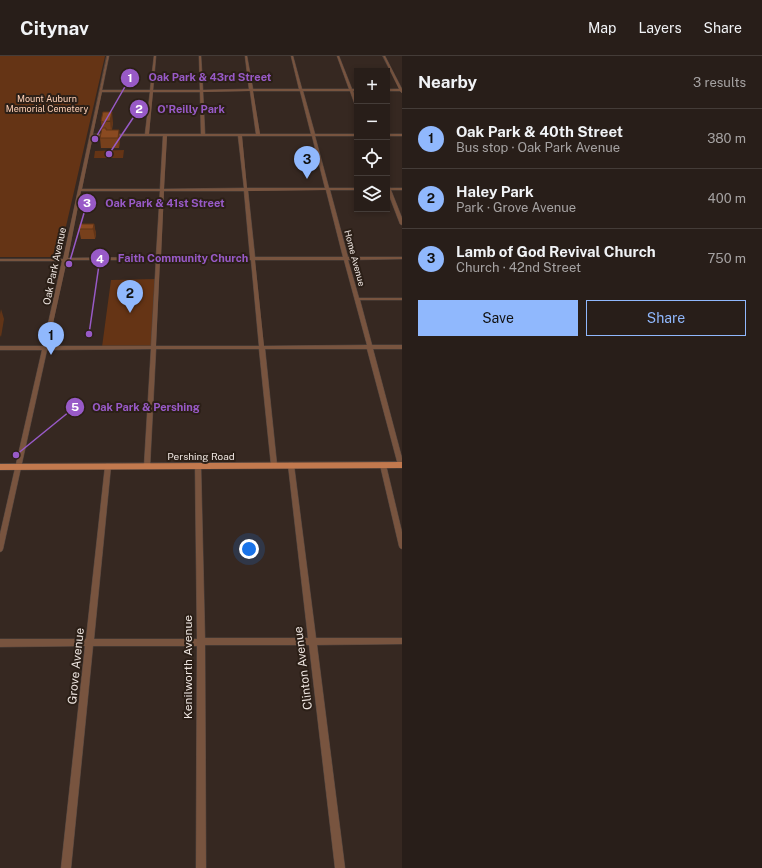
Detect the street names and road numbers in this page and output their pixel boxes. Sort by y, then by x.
street label: Oak Park Avenue [40,226,68,306]
street label: Home Avenue [342,229,368,287]
street label: Pershing Road [167,450,235,462]
street label: Kenilworth Avenue [181,615,195,719]
street label: Clinton Avenue [291,625,315,710]
street label: Grove Avenue [65,627,87,705]

